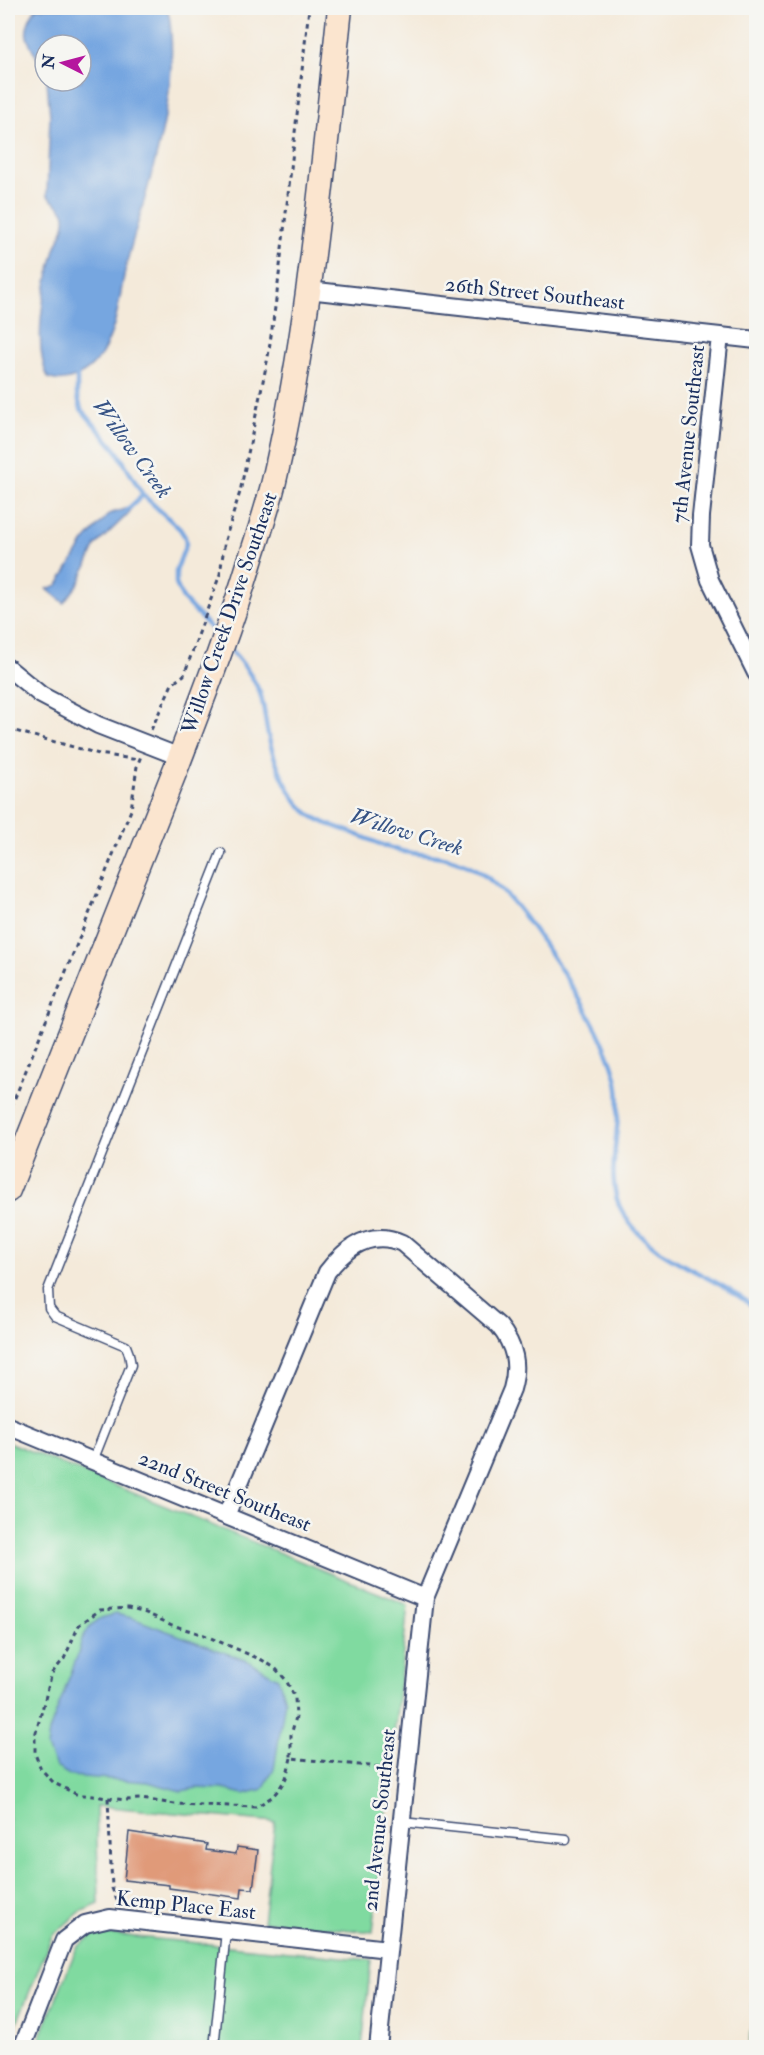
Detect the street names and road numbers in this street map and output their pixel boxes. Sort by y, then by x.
street label: 26th Street Southeast [444,271,626,316]
street label: 7th Avenue Southeast [666,343,711,524]
street label: Willow Creek Drive Southeast [175,488,284,739]
street label: 22nd Street Southeast [135,1445,315,1538]
street label: 2nd Avenue Southeast [356,1727,403,1913]
street label: Kemp Place East [115,1885,257,1926]

